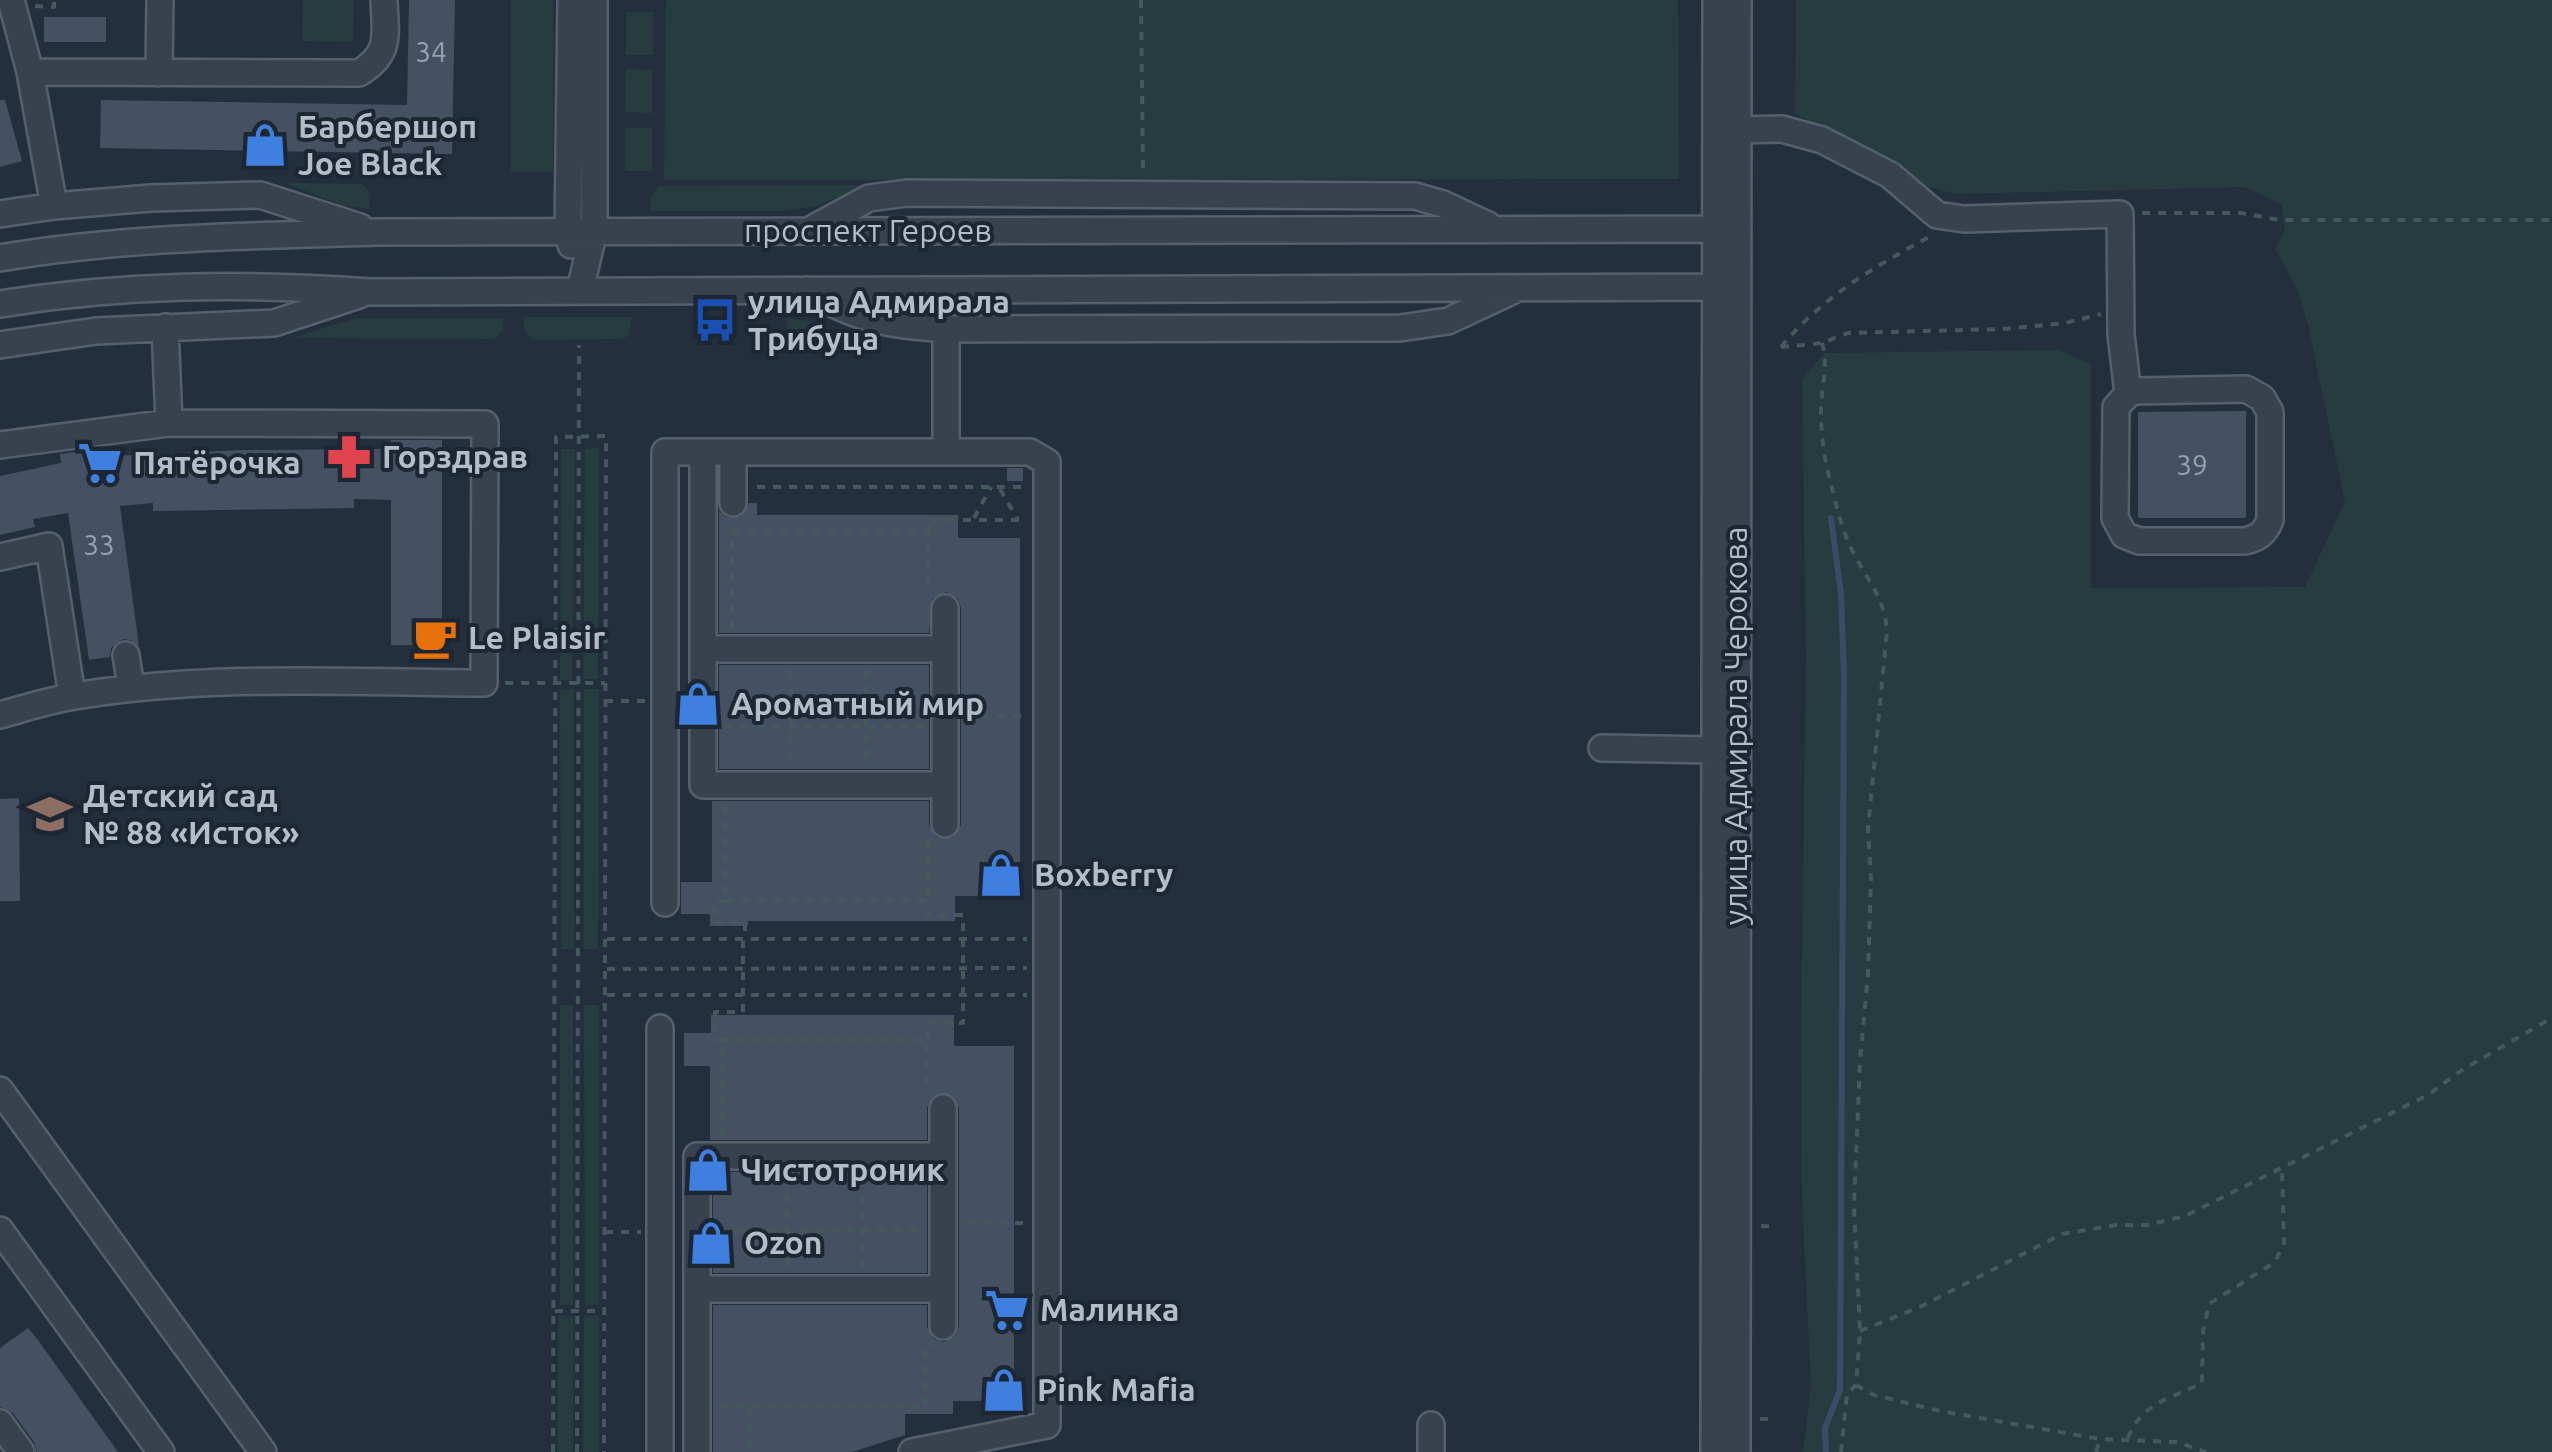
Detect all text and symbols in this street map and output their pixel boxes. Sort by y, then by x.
house number: 34 [415,36,447,67]
place label: Барбершоп Joe Black [298,108,477,181]
shop icon: Барбершоп Joe Black [241,121,289,169]
street label: проспект Героев [744,212,992,248]
place label: улица Адмирала Трибуца [748,283,1010,356]
bus stop icon: улица Адмирала Трибуца [691,296,739,344]
pharmacy icon: Горздрав [325,433,373,481]
place label: Горздрав [382,438,528,474]
supermarket icon: Пятёрочка [76,439,124,487]
place label: Пятёрочка [133,444,301,480]
house number: 39 [2176,449,2208,480]
street label: улица Адмирала Черокова [1717,527,1753,925]
house number: 33 [83,529,115,560]
cafe icon: Le Plaisir [411,614,459,662]
place label: Le Plaisir [468,619,605,655]
shop icon: Ароматный мир [674,680,722,728]
place label: Ароматный мир [731,685,984,721]
place label: Детский сад № 88 «Исток» [83,777,299,850]
school or university icon: Детский сад № 88 «Исток» [26,790,74,838]
shop icon: Boxberry [977,851,1025,899]
place label: Boxberry [1034,856,1173,892]
shop icon: Чистотроник [684,1146,732,1194]
place label: Чистотроник [741,1151,944,1187]
shop icon: Ozon [687,1219,735,1267]
place label: Ozon [744,1224,822,1260]
supermarket icon: Малинка [983,1286,1031,1334]
place label: Малинка [1040,1291,1179,1327]
shop icon: Pink Mafia [980,1366,1028,1414]
place label: Pink Mafia [1037,1371,1196,1407]

